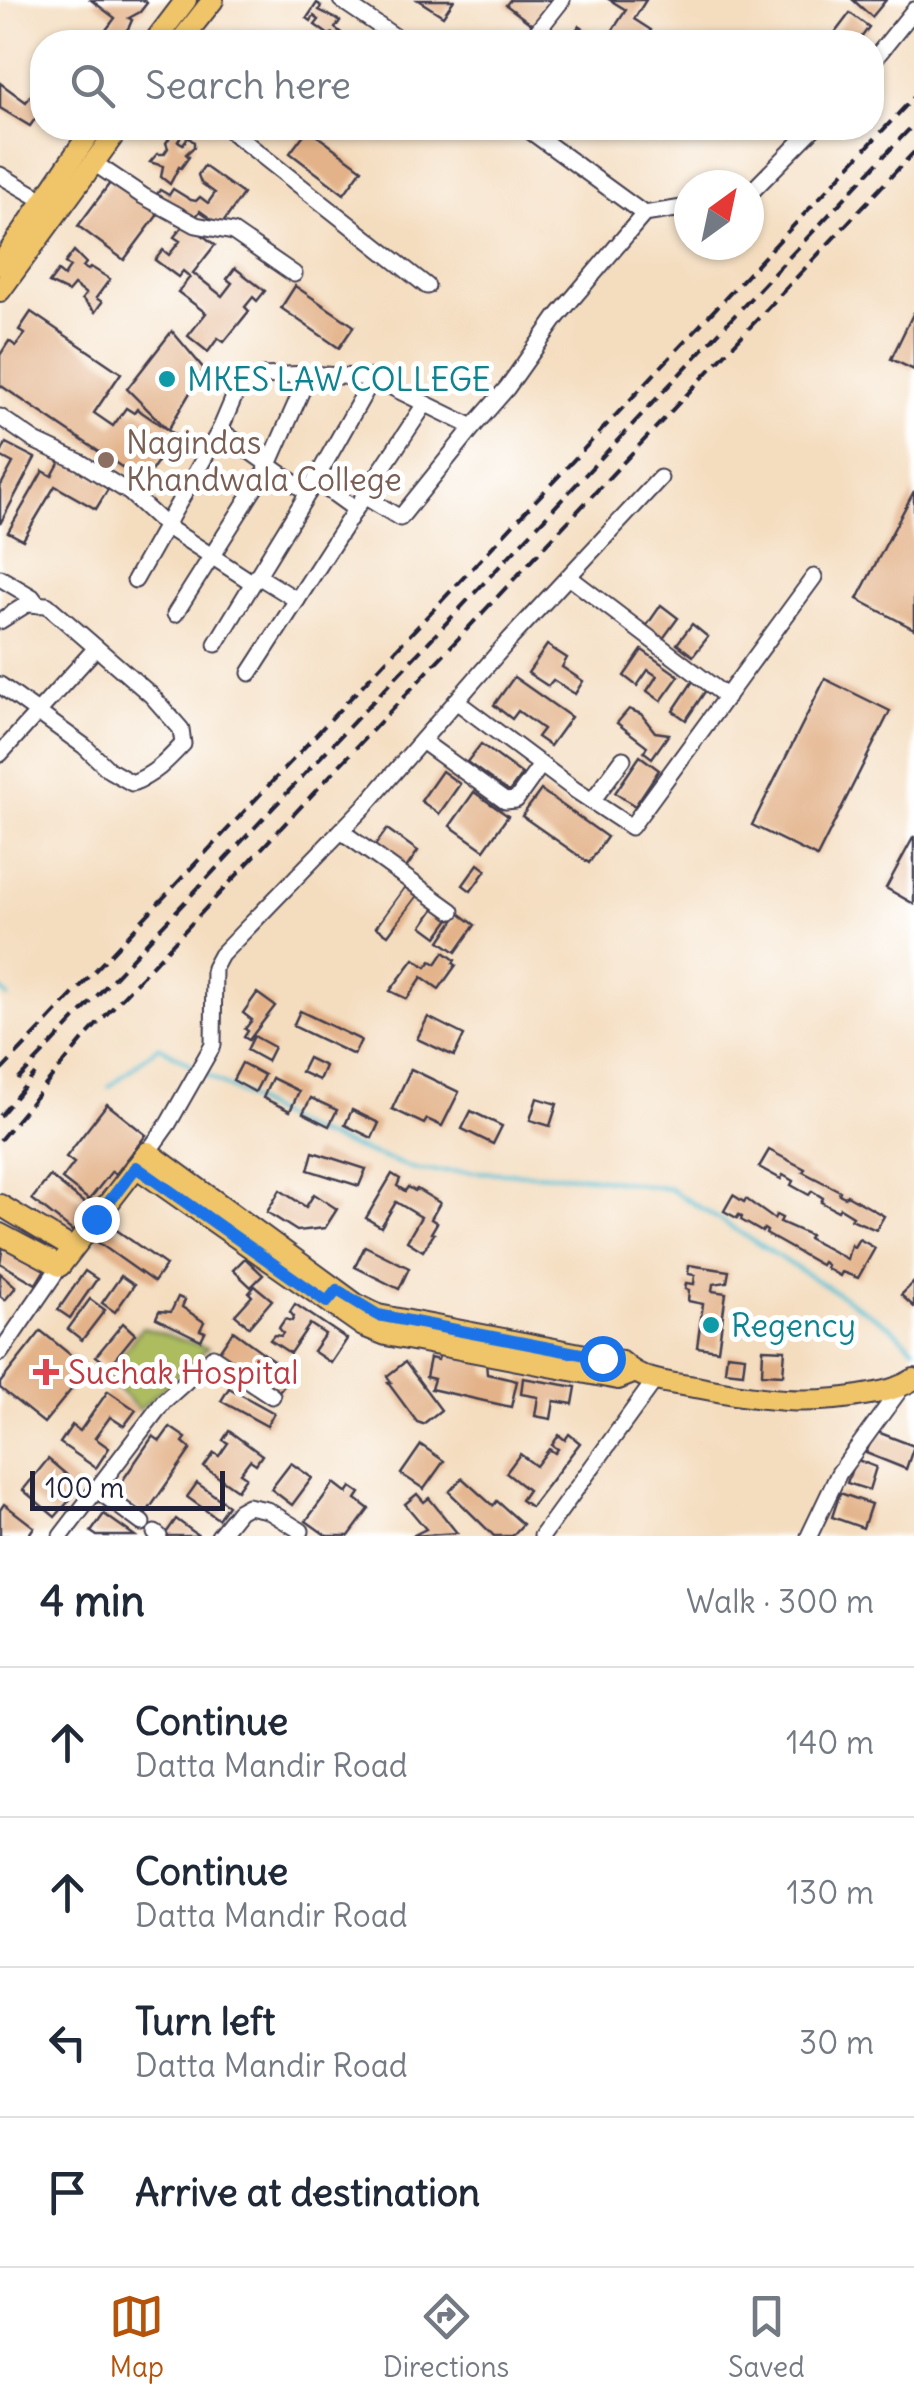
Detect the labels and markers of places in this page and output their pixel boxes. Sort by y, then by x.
place label: MKES LAW COLLEGE [187,359,491,400]
marker: MKES LAW COLLEGE [156,368,178,390]
place label: Nagindas Khandwala College [126,422,402,500]
marker: Nagindas Khandwala College [95,449,117,471]
place label: Regency [731,1305,856,1346]
marker: Regency [700,1314,722,1336]
place label: Suchak Hospital [68,1352,298,1393]
marker: Suchak Hospital [33,1359,59,1385]

